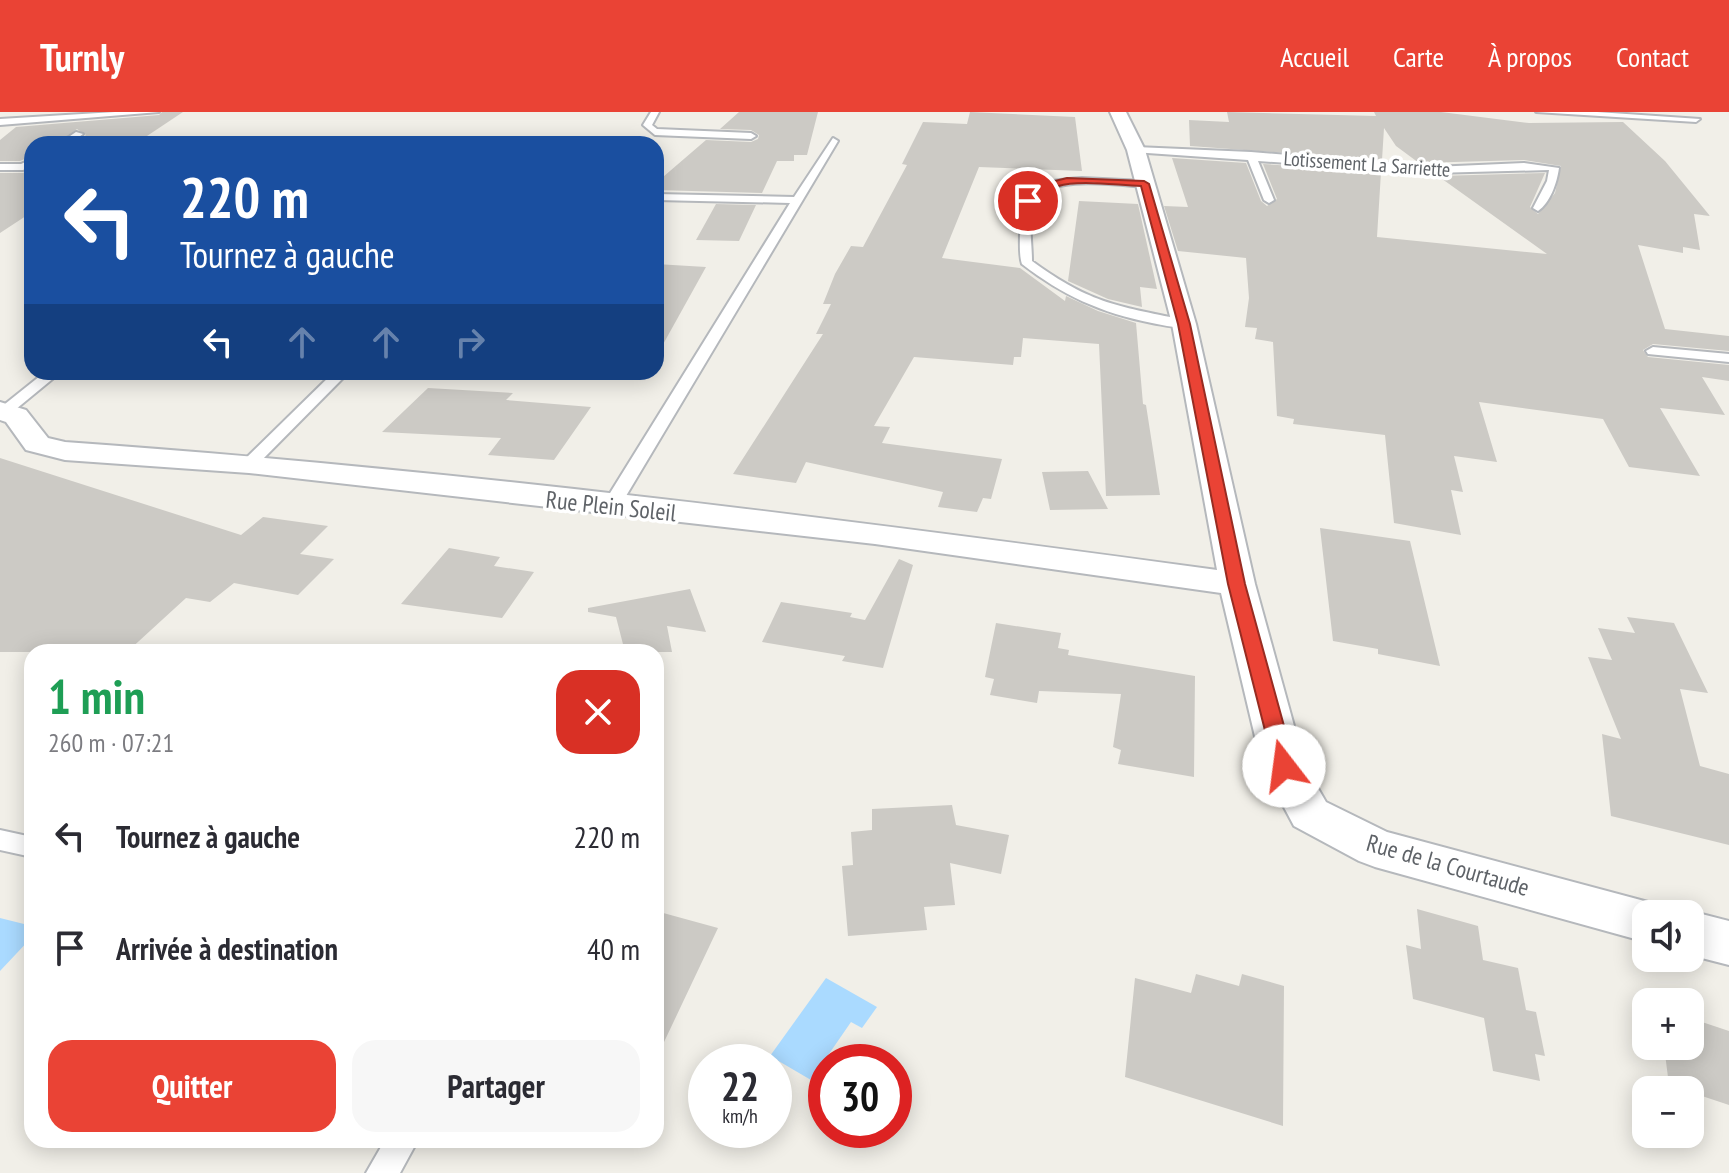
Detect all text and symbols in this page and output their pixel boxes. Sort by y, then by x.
text: Turnly [40,32,124,81]
text: Accueil [1280,38,1349,75]
text: Carte [1393,38,1444,75]
text: À propos [1488,38,1572,75]
text: Contact [1616,38,1689,75]
street label: Lotissement La Sarriette [1283,145,1451,183]
text: 220 m [180,161,309,233]
pin [994,167,1062,235]
icon: left [48,168,152,272]
icon: arrive [1006,179,1050,223]
text: Tournez à gauche [180,231,395,278]
icon: left [196,320,240,364]
icon: ahead [280,320,324,364]
icon: ahead [364,320,408,364]
icon: right [448,320,492,364]
street label: Rue Plein Soleil [544,484,678,528]
text: 1 min [48,665,145,727]
button: close [556,670,640,754]
position arrow [1242,724,1326,808]
text: 260 m · 07:21 [48,726,174,759]
icon: left [48,814,92,858]
text: Tournez à gauche [116,817,300,856]
text: 220 m [574,817,640,856]
street label: Rue de la Courtaude [1363,827,1533,903]
map controls [1632,900,1704,1148]
button: sound [1632,900,1704,972]
icon: arrive [48,926,92,970]
text: Arrivée à destination [116,929,338,968]
text: 40 m [587,929,640,968]
button: + [1632,988,1704,1060]
button: Quitter [48,1040,336,1132]
button: Partager [352,1040,640,1132]
speed limit sign: 30 [808,1044,912,1148]
text: 22 [721,1060,759,1112]
button: − [1632,1076,1704,1148]
text: km/h [722,1103,758,1129]

